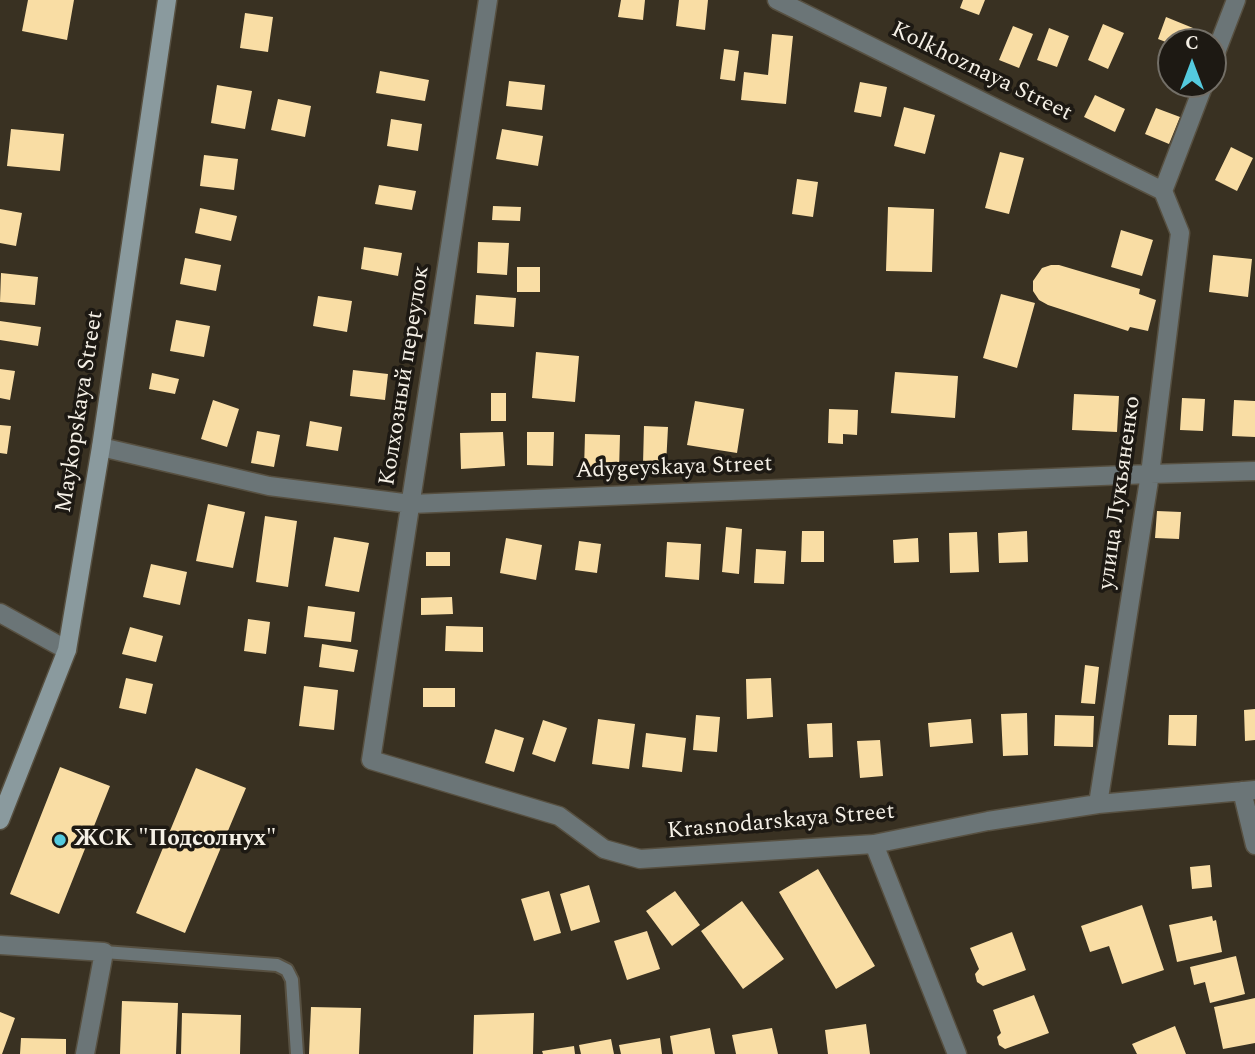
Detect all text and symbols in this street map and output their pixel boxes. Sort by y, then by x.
street label: Kolkhoznaya Street [886,17,1076,129]
north arrow [1157,28,1227,98]
text: С [1185,29,1199,58]
street label: Колхозный переулок [375,264,437,488]
street label: Maykopskaya Street [51,309,111,515]
street label: улица Лукьяненко [1094,394,1148,592]
street label: Adygeyskaya Street [575,452,773,486]
street label: Krasnodarskaya Street [666,799,896,847]
place label: ЖСК "Подсолнух" [74,826,276,854]
marker: ЖСК "Подсолнух" [52,832,68,848]

